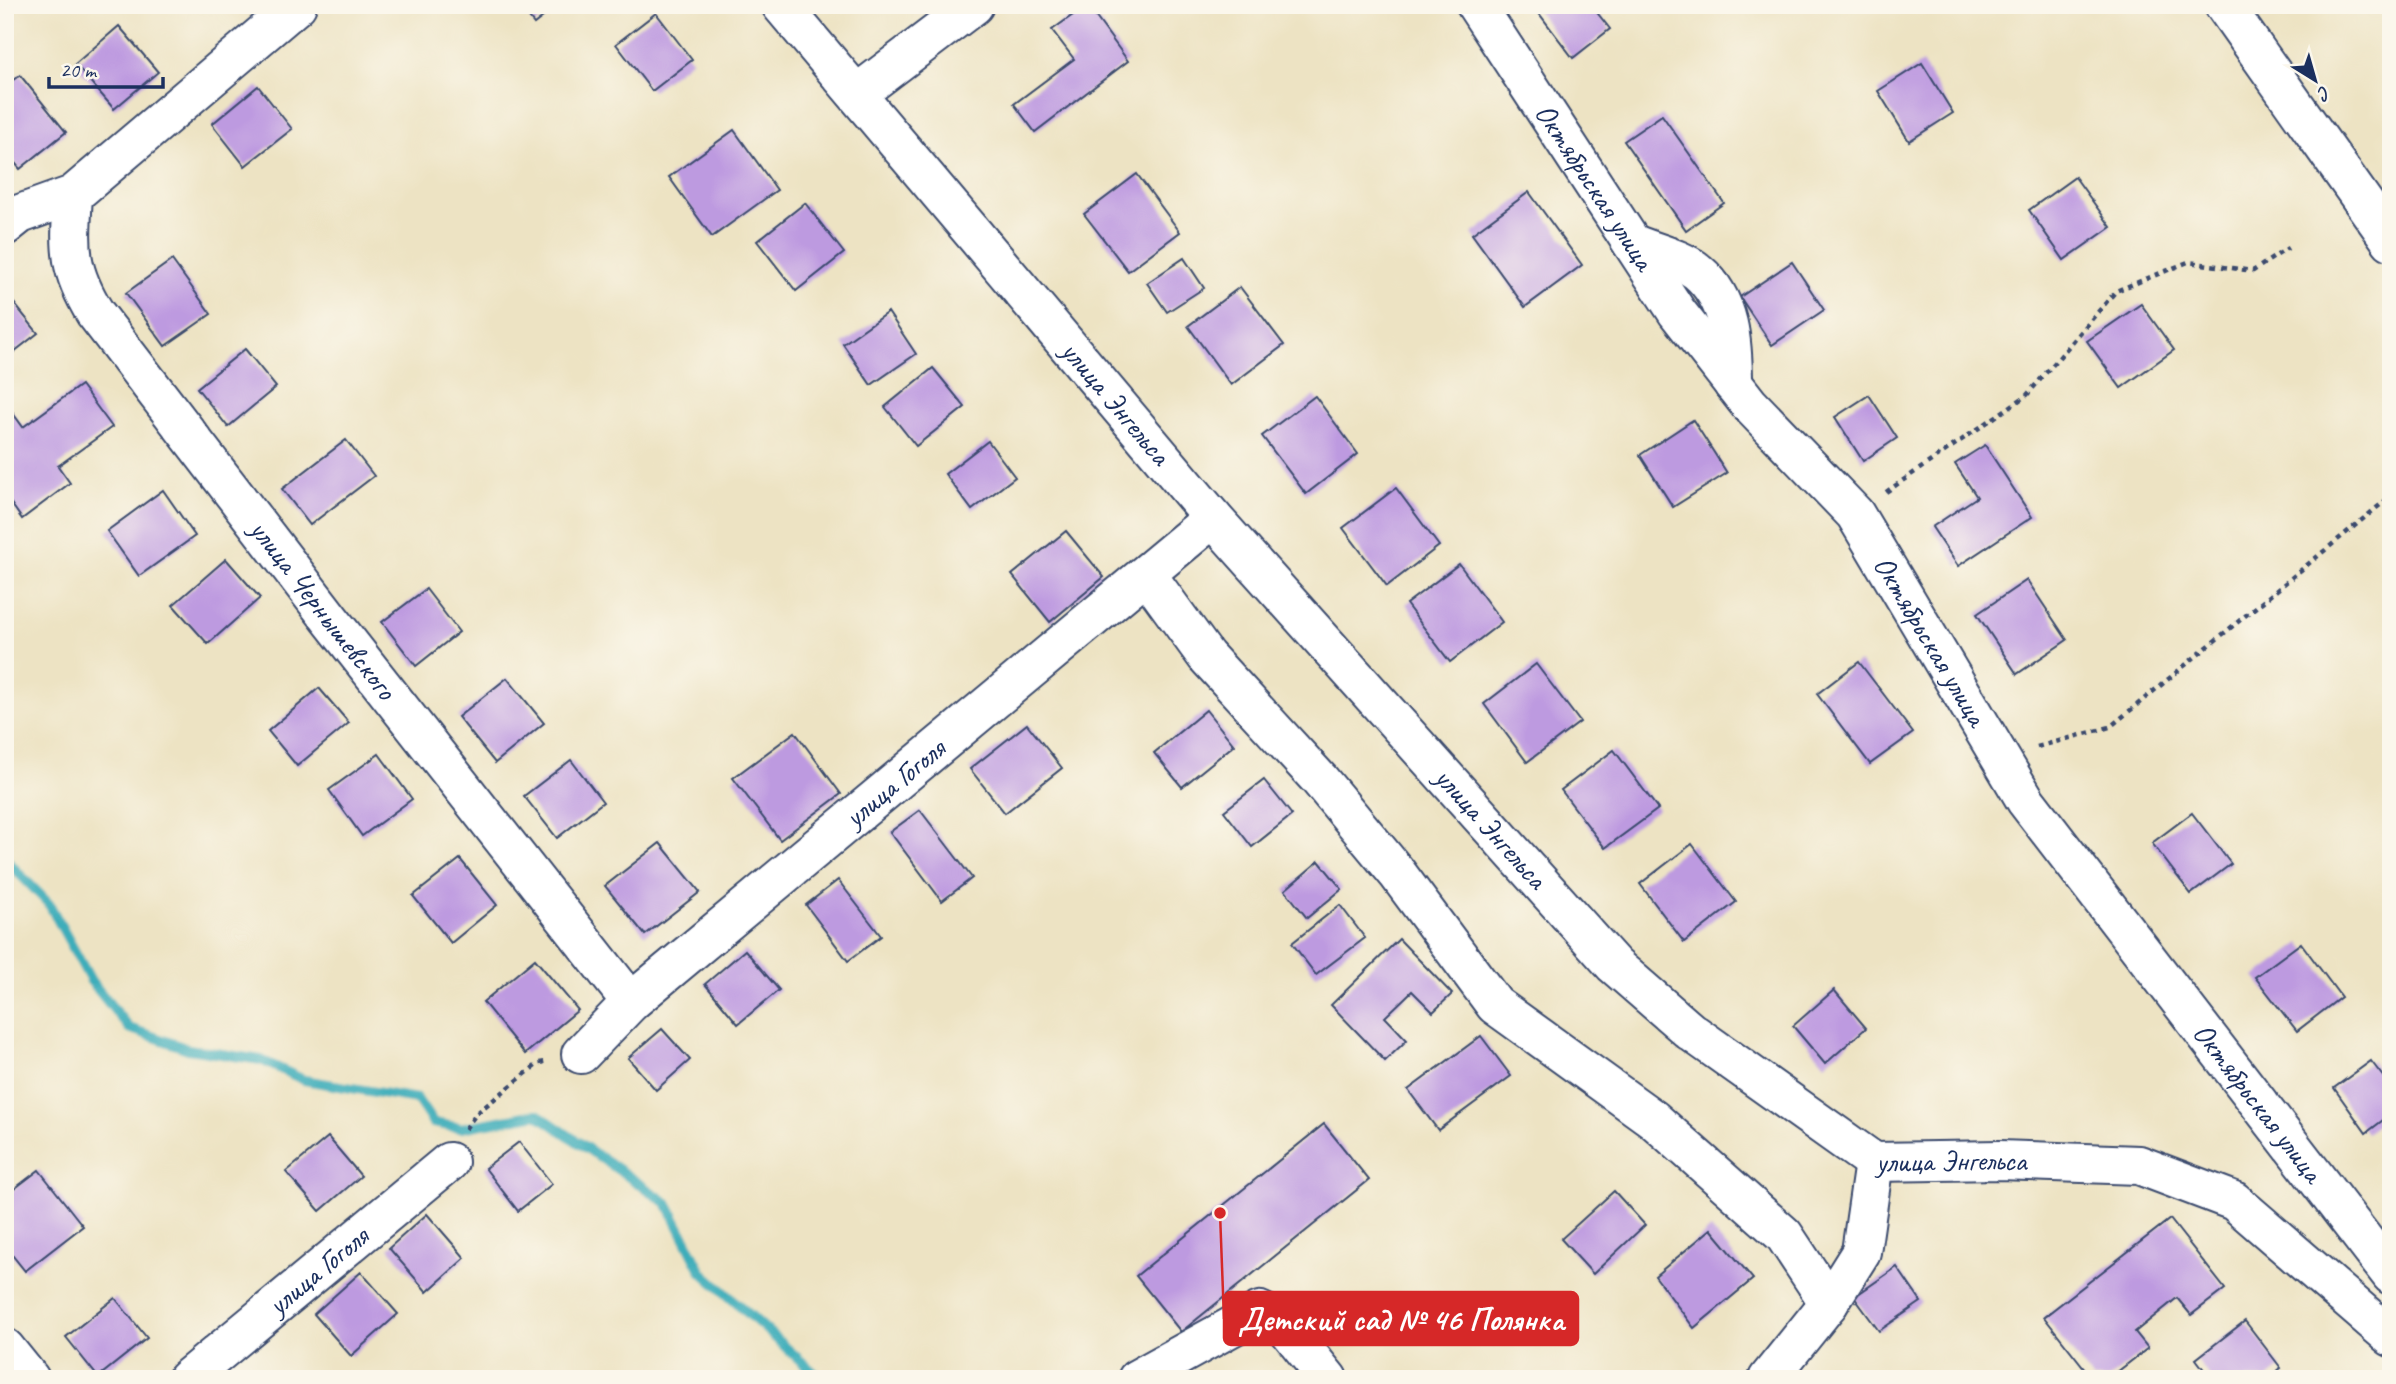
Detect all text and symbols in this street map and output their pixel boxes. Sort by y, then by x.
scale bar [49,46,163,90]
north arrow [2280,46,2350,116]
text: 20 m [60,57,98,83]
text: С [2312,80,2336,107]
street label: Октябрьская улица [1526,96,1665,279]
street label: улица Энгельса [1052,331,1180,474]
street label: улица Чернышевского [240,510,406,708]
street label: Октябрьская улица [1865,549,1997,735]
street label: улица Гоголя [835,728,955,837]
street label: улица Энгельса [1425,758,1557,898]
street label: Октябрьская улица [2185,1015,2333,1192]
street label: улица Энгельса [1874,1141,2029,1181]
street label: улица Гоголя [258,1216,378,1325]
callout: Детский сад № 46 Полянка [1224,1292,1578,1345]
text: Детский сад № 46 Полянка [1238,1299,1567,1340]

